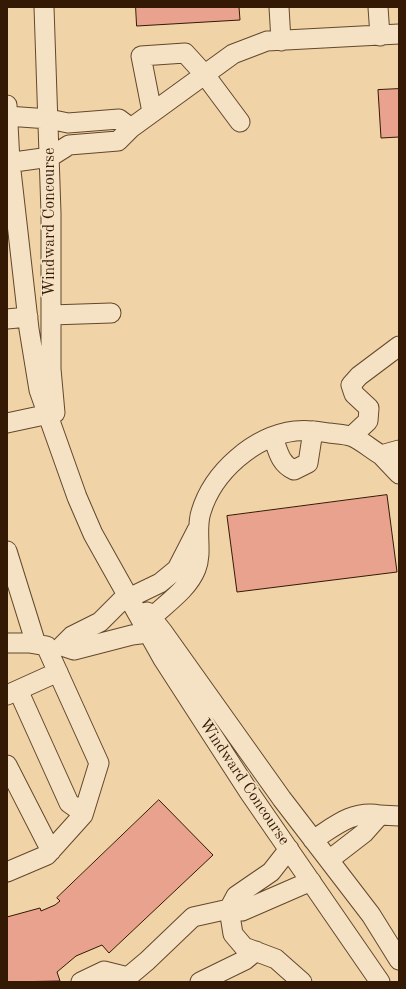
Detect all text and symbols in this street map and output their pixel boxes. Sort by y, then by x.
street label: Windward Concourse [40,148,60,296]
street label: Windward Concourse [195,715,293,849]

